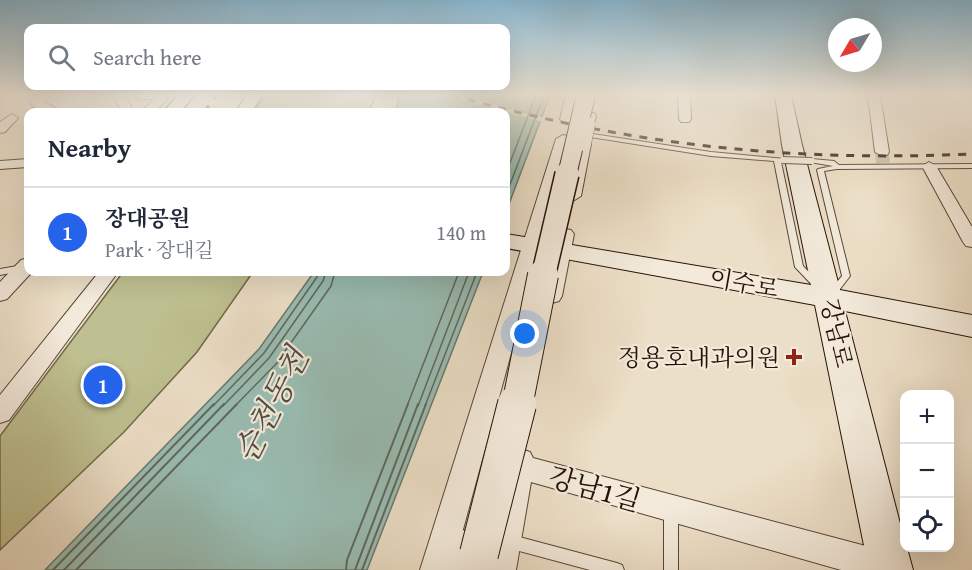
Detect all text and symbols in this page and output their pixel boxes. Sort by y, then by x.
north arrow [828,18,882,72]
search box [24,24,510,90]
icon: search [45,41,78,74]
text: Search here [93,41,202,73]
text: Nearby [48,128,131,167]
text: 장대공원 [105,202,190,234]
text: 1 [62,218,73,247]
text: 140 m [436,218,486,247]
text: Park · 장대길 [105,235,214,264]
street label: 이수로 [707,260,781,306]
street label: 강남로 [812,295,862,371]
your location [510,319,539,348]
water label: 순천동천 [222,337,321,471]
place label: 정용호내과의원 [618,340,780,375]
marker: 정용호내과의원 [785,348,803,366]
pin: 1 [84,362,122,408]
map controls [900,390,954,552]
button: + [900,390,954,444]
button: − [900,444,954,498]
street label: 강남1길 [544,455,646,521]
button: locate [900,498,954,552]

